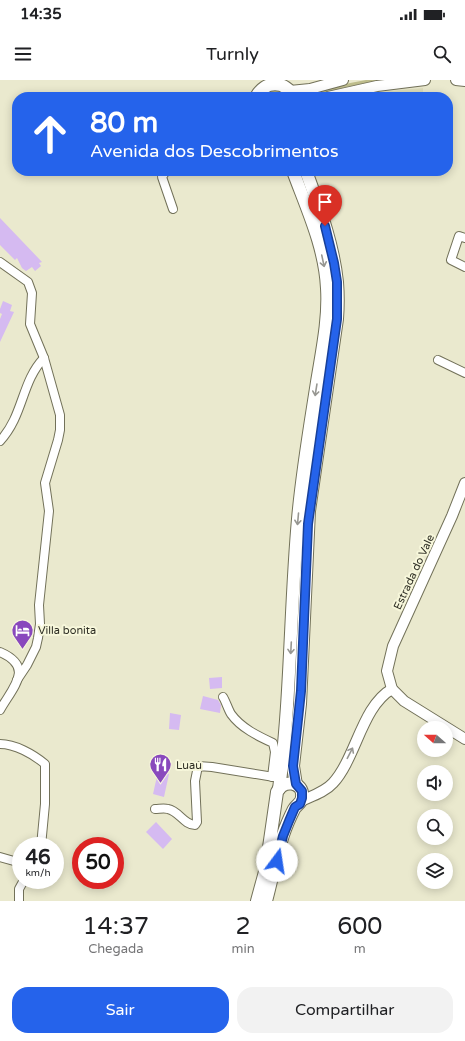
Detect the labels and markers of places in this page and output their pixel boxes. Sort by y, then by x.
pin [308,185,342,226]
hotel icon: Villa bonita [10,617,36,650]
place label: Villa bonita [38,624,96,637]
restaurant icon: Luau [148,752,174,785]
place label: Luau [176,759,202,772]

